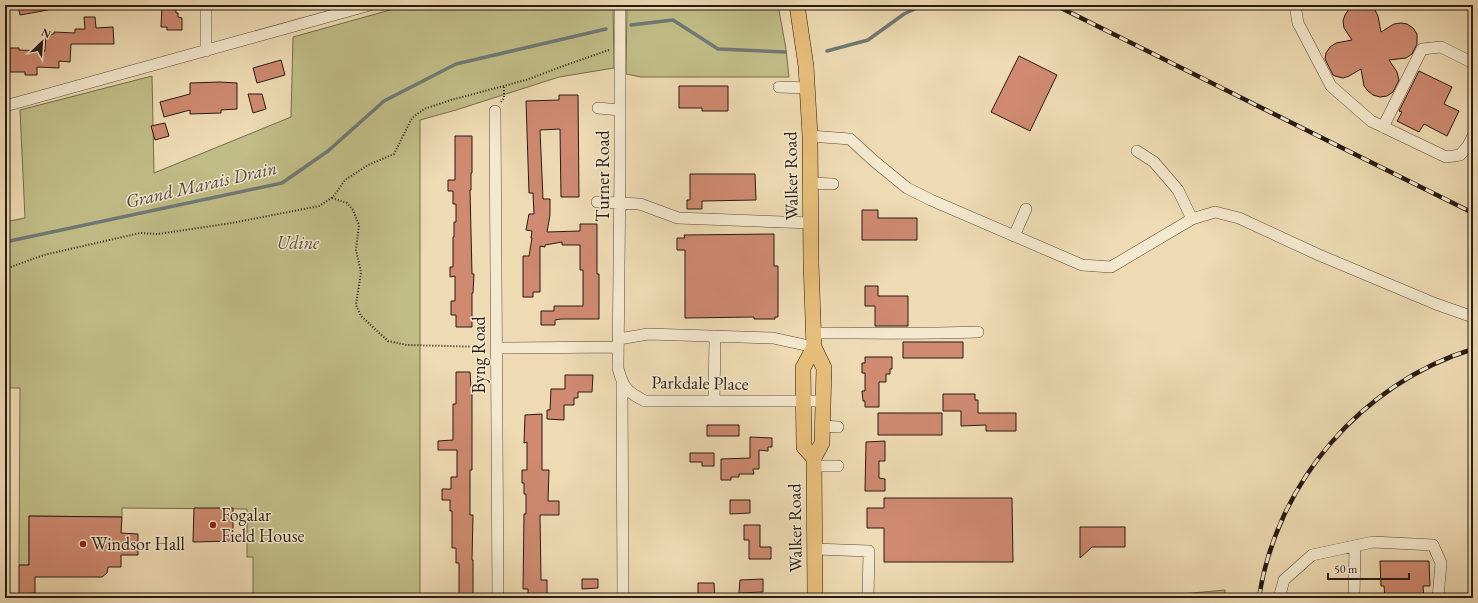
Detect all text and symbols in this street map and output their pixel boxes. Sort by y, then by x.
north arrow [22,22,62,62]
text: N [39,25,53,41]
street label: Turner Road [591,129,614,222]
street label: Walker Road [778,130,803,221]
water label: Grand Marais Drain [123,155,279,214]
park label: Udine [277,231,320,254]
street label: Byng Road [467,316,490,394]
street label: Parkdale Place [651,370,749,395]
street label: Walker Road [782,482,807,573]
place label: Fogalar Field House [221,503,304,547]
marker: Fogalar Field House [208,520,218,530]
place label: Windsor Hall [91,532,185,555]
marker: Windsor Hall [78,539,88,549]
scale bar [1328,555,1409,581]
text: 50 m [1334,561,1358,577]

